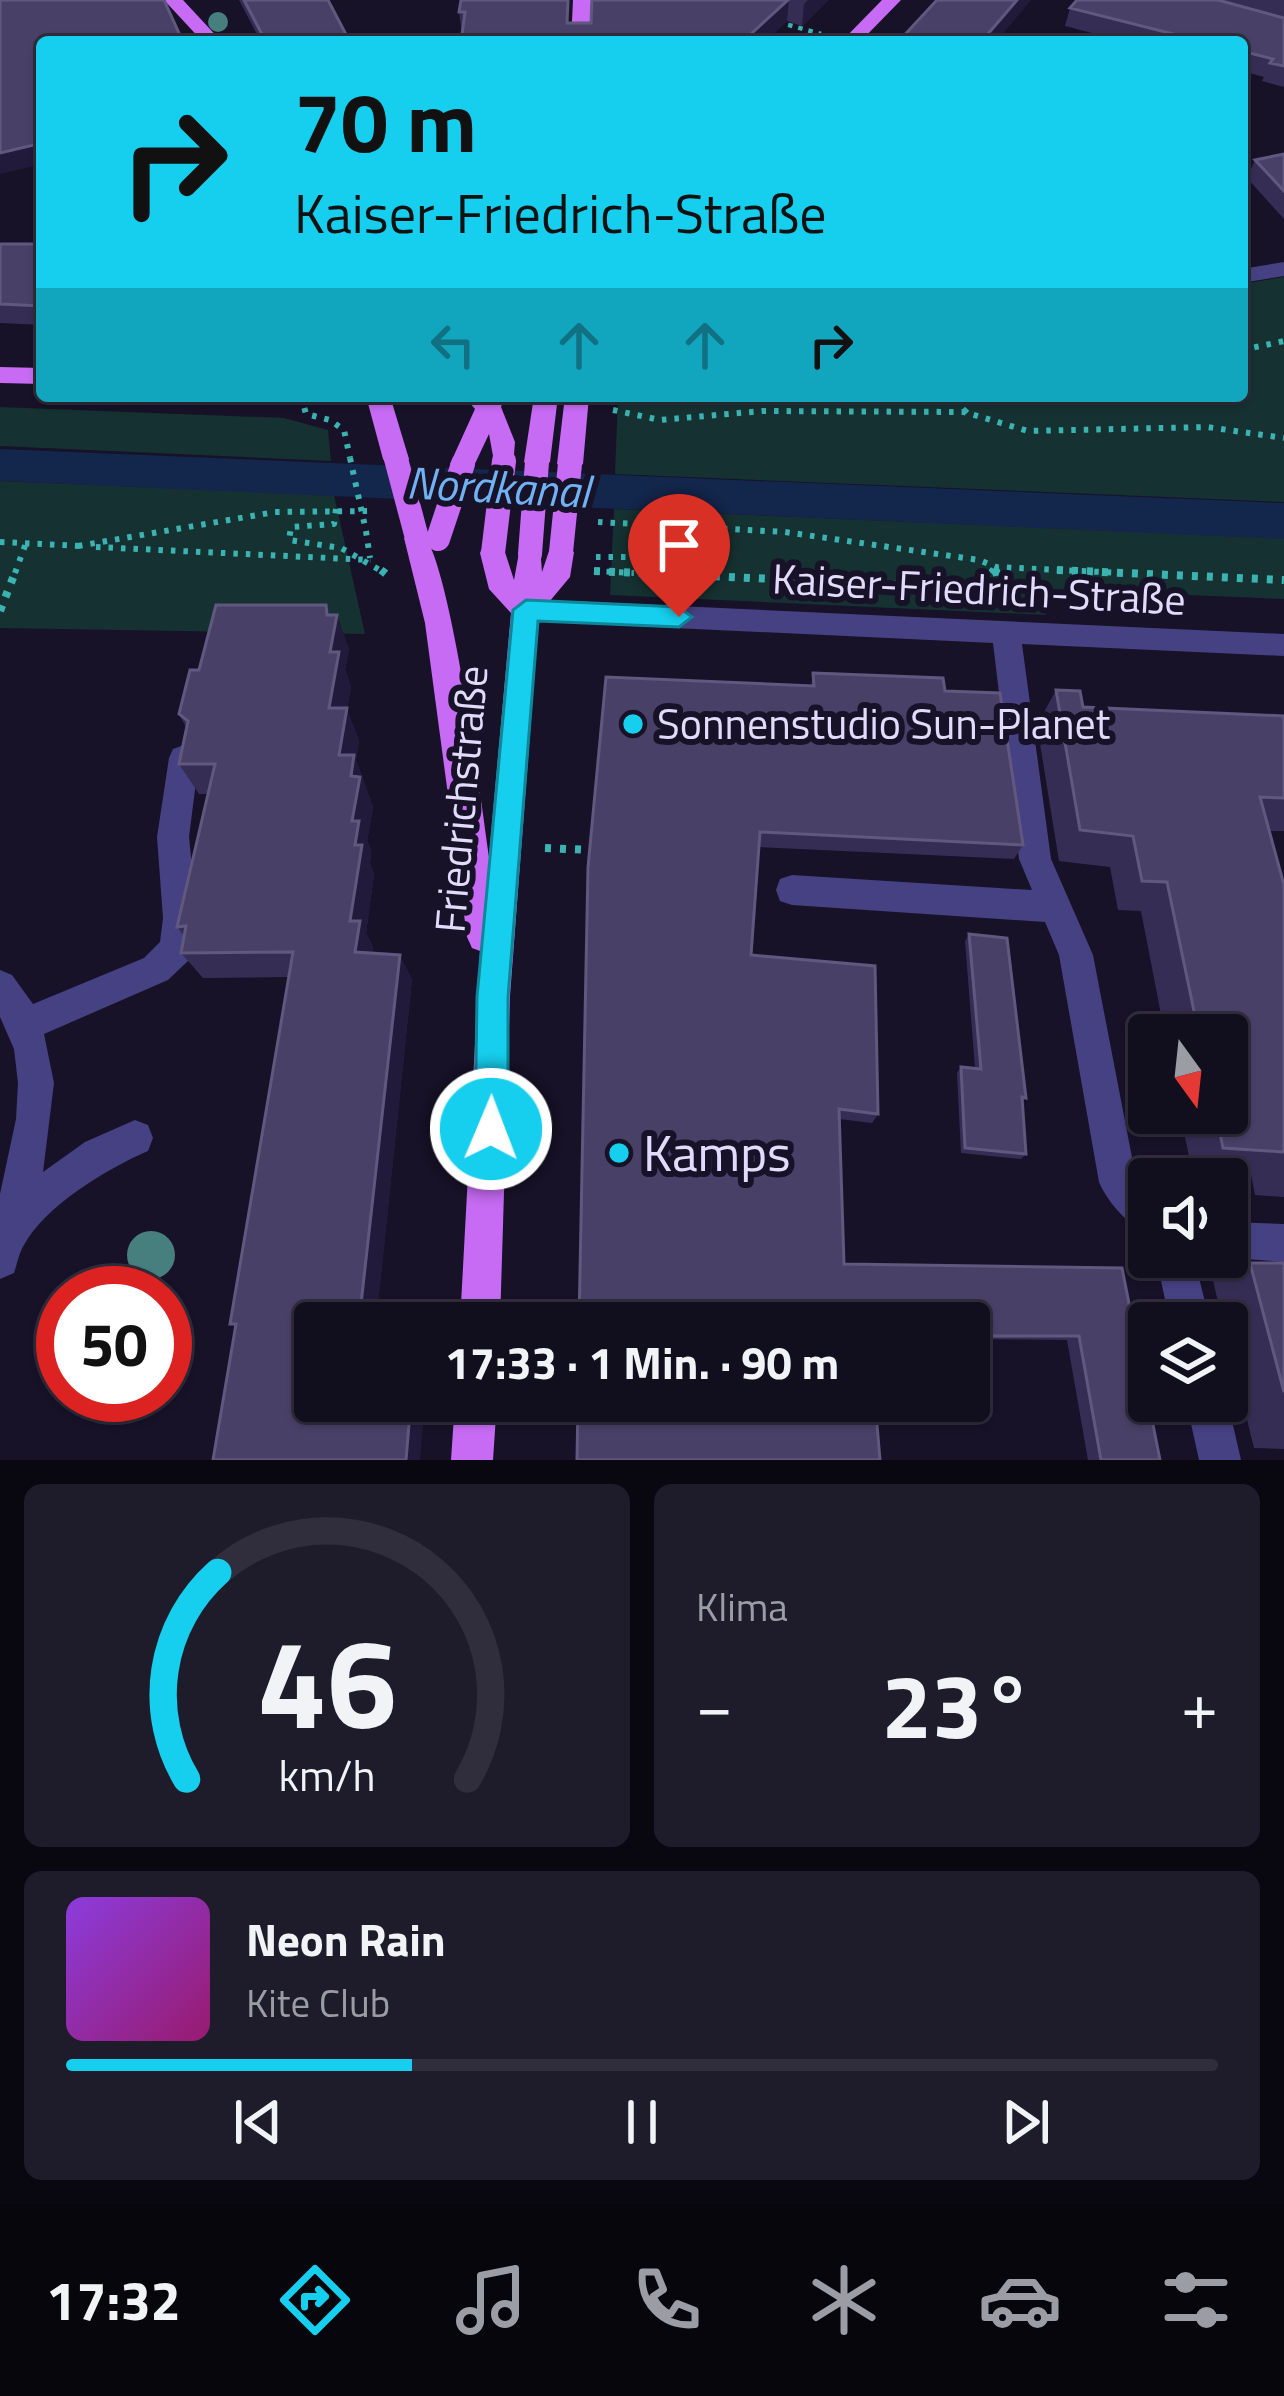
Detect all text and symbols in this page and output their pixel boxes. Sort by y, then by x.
text: 70 m [294,57,477,185]
icon: right [96,84,252,240]
text: Kaiser-Friedrich-Straße [294,172,826,254]
icon: left [420,312,486,378]
icon: ahead [546,312,612,378]
icon: ahead [672,312,738,378]
icon: right [798,312,864,378]
water label: Nordkanal [405,447,596,525]
pin [628,494,730,617]
icon: arrive [646,512,712,578]
street label: Kaiser-Friedrich-Straße [771,545,1188,631]
street label: Friedrichstraße [416,663,504,935]
place label: Sonnenstudio Sun-Planet [657,691,1111,755]
marker: Sonnenstudio Sun-Planet [620,711,646,737]
north arrow [1128,1014,1248,1134]
map controls [1128,1014,1248,1422]
position arrow [428,1066,554,1192]
place label: Kamps [643,1113,791,1191]
marker: Kamps [606,1140,632,1166]
button: sound [1128,1158,1248,1278]
speed limit sign: 50 [36,1266,192,1422]
button: layers [1128,1302,1248,1422]
text: 17:33 · 1 Min. · 90 m [445,1328,839,1396]
text: Klima [696,1577,788,1636]
text: 46 [257,1587,397,1776]
text: 23° [881,1636,1033,1773]
text: − [696,1654,733,1755]
text: + [1181,1654,1218,1755]
text: km/h [278,1741,376,1807]
text: Neon Rain [246,1905,446,1973]
text: Kite Club [246,1973,390,2032]
icon: previous [225,2089,291,2155]
icon: pause [609,2089,675,2155]
icon: next [993,2089,1059,2155]
icon: directions [273,2258,357,2342]
icon: music [449,2258,533,2342]
icon: phone [625,2258,709,2342]
icon: climate [802,2258,886,2342]
icon: car [978,2258,1062,2342]
icon: filters [1154,2258,1238,2342]
text: 17:32 [46,2259,181,2341]

